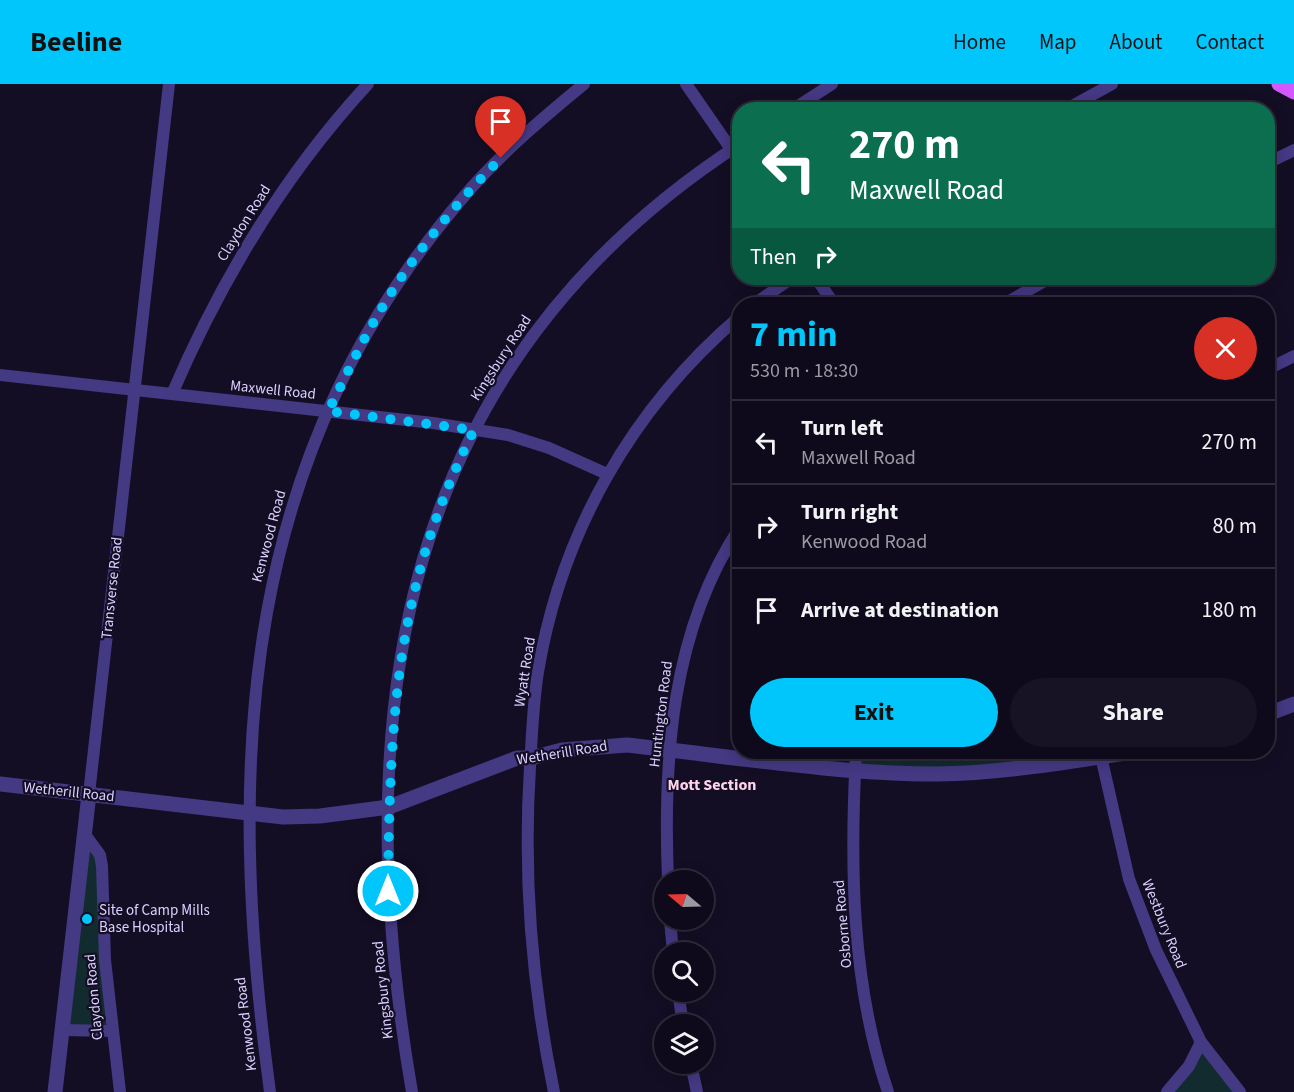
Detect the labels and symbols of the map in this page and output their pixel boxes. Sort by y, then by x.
pin [475,96,526,158]
street label: Claydon Road [212,181,276,265]
street label: Kingsbury Road [465,311,537,405]
street label: Maxwell Road [229,375,317,405]
street label: Kenwood Road [247,488,291,584]
street label: Transverse Road [96,536,128,640]
street label: Wyatt Road [509,635,541,709]
street label: Huntington Road [644,660,678,768]
street label: Wetherill Road [515,735,609,771]
district label: Mott Section [668,774,756,796]
street label: Wetherill Road [22,777,116,807]
position arrow [356,859,420,923]
north arrow [654,870,714,930]
street label: Westbury Road [1137,876,1191,972]
street label: Osborne Road [829,879,857,969]
place label: Site of Camp Mills Base Hospital [99,900,210,938]
marker: Site of Camp Mills Base Hospital [80,912,94,926]
street label: Kingsbury Road [367,940,399,1040]
street label: Claydon Road [80,953,108,1041]
street label: Kenwood Road [230,976,262,1072]

